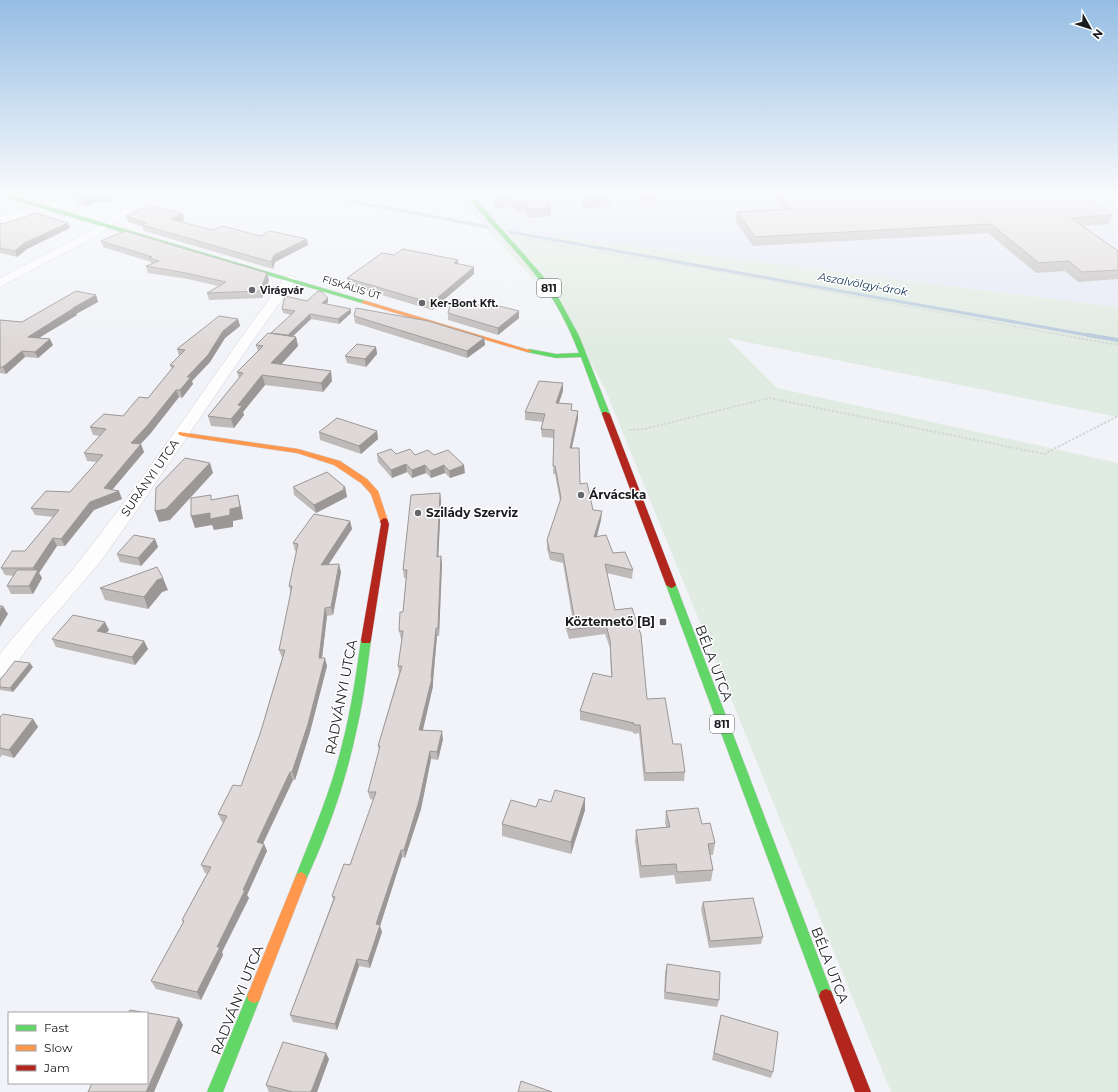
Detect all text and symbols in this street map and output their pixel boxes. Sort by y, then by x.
north arrow [1070,8,1110,48]
text: N [1090,26,1106,42]
water label: Aszalvölgyi-árok [816,269,909,299]
street label: FISKÁLIS ÚT [321,272,383,303]
road number: 811 [537,279,561,297]
place label: Virágvár [259,284,304,297]
marker: Virágvár [247,285,257,295]
place label: Ker-Bont Kft. [430,297,499,310]
marker: Ker-Bont Kft. [417,298,427,308]
street label: SURÁNYI UTCA [117,436,182,519]
place label: Árvácska [588,487,647,502]
marker: Árvácska [576,490,586,500]
place label: Szilády Szerviz [426,505,519,520]
marker: Szilády Szerviz [413,508,423,518]
place label: Köztemető [B] [565,614,655,629]
marker: Köztemető [B] [658,617,668,627]
street label: BÉLA UTCA [691,622,737,705]
street label: RADVÁNYI UTCA [321,637,361,756]
road number: 811 [710,715,734,733]
street label: BÉLA UTCA [807,924,853,1007]
street label: RADVÁNYI UTCA [207,942,268,1058]
legend [8,1012,148,1084]
text: Fast [44,1020,69,1035]
text: Slow [44,1040,73,1055]
text: Jam [43,1060,70,1075]

